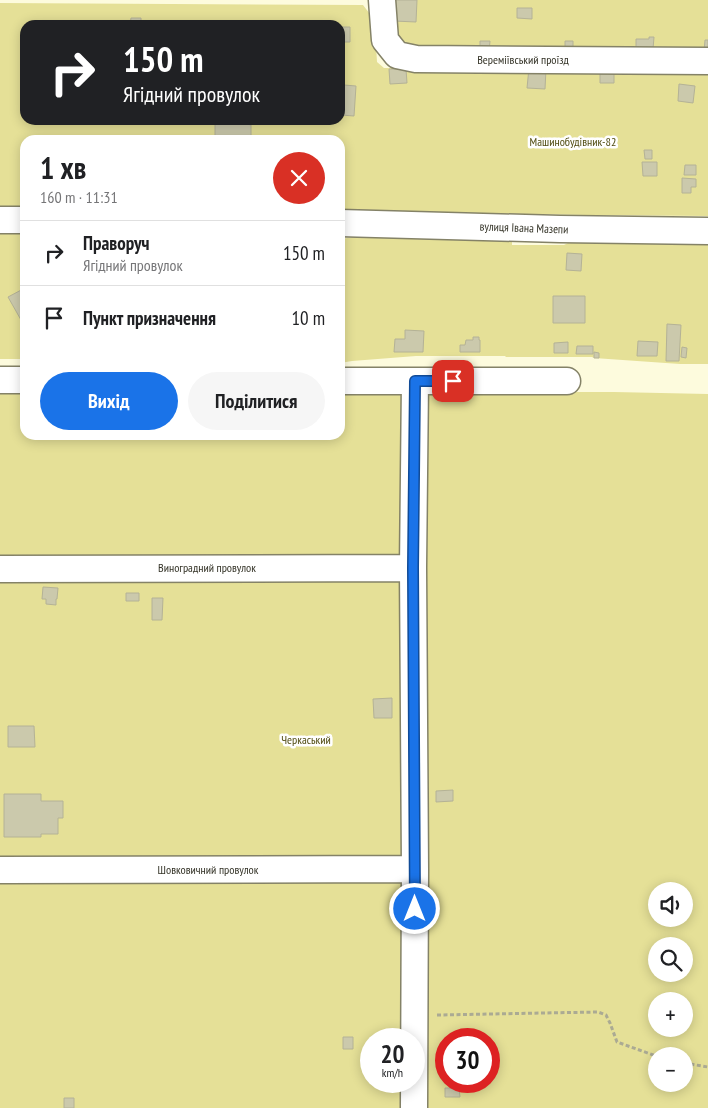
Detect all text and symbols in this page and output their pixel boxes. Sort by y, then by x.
text: 150 m [123,36,204,82]
icon: right [40,40,105,105]
street label: Вереміївський проїзд [477,52,570,67]
text: Ягідний провулок [123,80,260,108]
park label: Машинобудівник-82 [530,134,616,149]
text: 1 хв [40,148,86,187]
button: close [273,152,325,204]
text: 160 m · 11:31 [40,187,118,207]
street label: вулиця Івана Мазепи [479,218,569,237]
text: Праворуч [83,231,150,255]
icon: right [40,239,68,267]
text: 150 m [283,241,325,265]
text: Ягідний провулок [83,255,183,275]
icon: arrive [40,304,68,332]
text: Пункт призначення [83,306,216,330]
text: 10 m [292,306,325,330]
pin [432,360,474,402]
icon: arrive [439,367,467,395]
button: Вихід [40,372,178,430]
button: Поділитися [188,372,325,430]
street label: Виноградний провулок [158,560,256,575]
park label: Черкаський [281,732,331,747]
street label: Шовковичний провулок [158,862,259,877]
position arrow [388,882,440,934]
map controls [648,882,693,1092]
button: sound [648,882,693,927]
button: search [648,937,693,982]
button: + [648,992,693,1037]
speed limit sign: 30 [435,1028,500,1093]
text: 20 [381,1038,404,1070]
button: − [648,1047,693,1092]
text: km/h [382,1065,403,1080]

